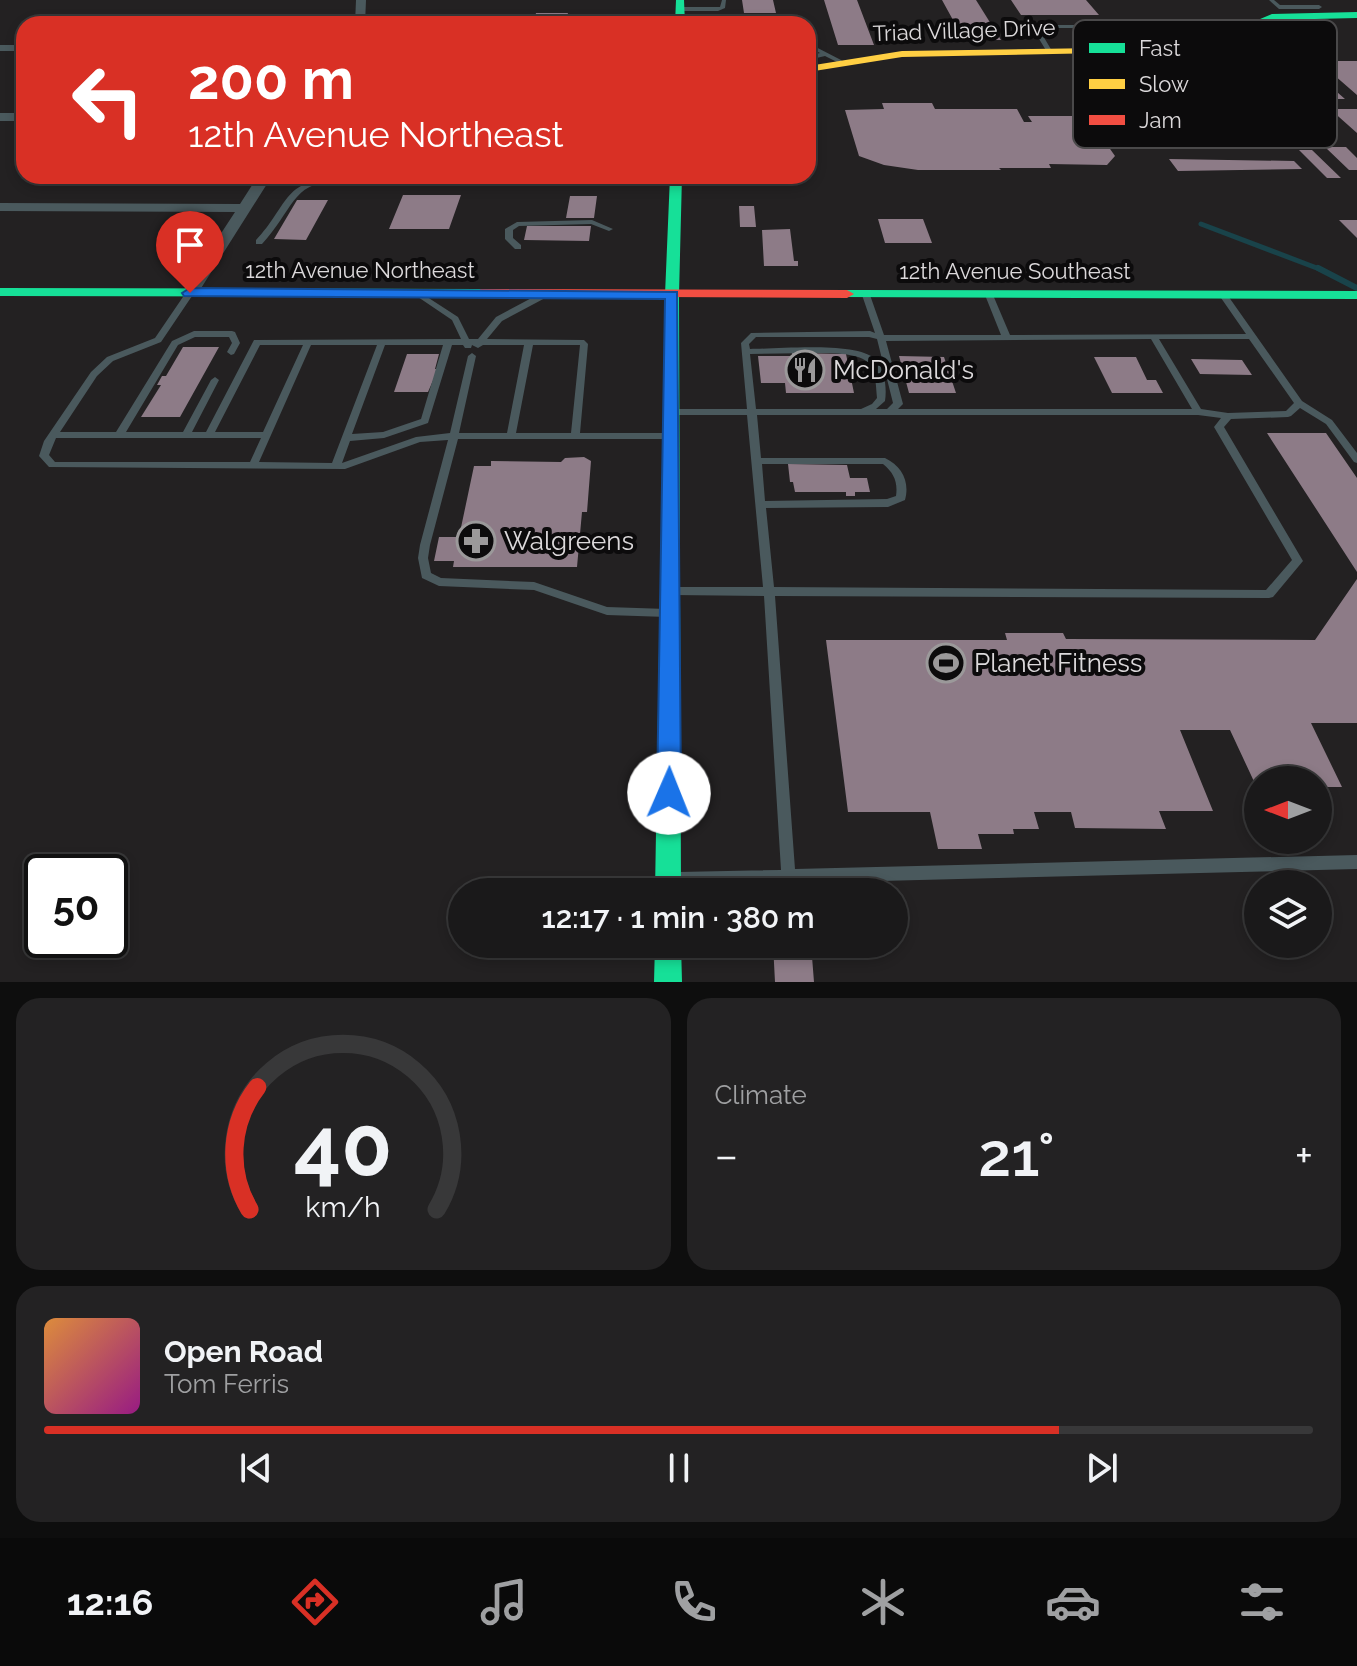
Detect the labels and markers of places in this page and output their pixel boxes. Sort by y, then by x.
pin [156,211,224,293]
restaurant icon: McDonald's [784,349,826,391]
place label: McDonald's [833,355,974,385]
pharmacy icon: Walgreens [455,520,497,562]
place label: Walgreens [504,526,634,556]
sports icon: Planet Fitness [925,642,967,684]
place label: Planet Fitness [974,648,1142,678]

